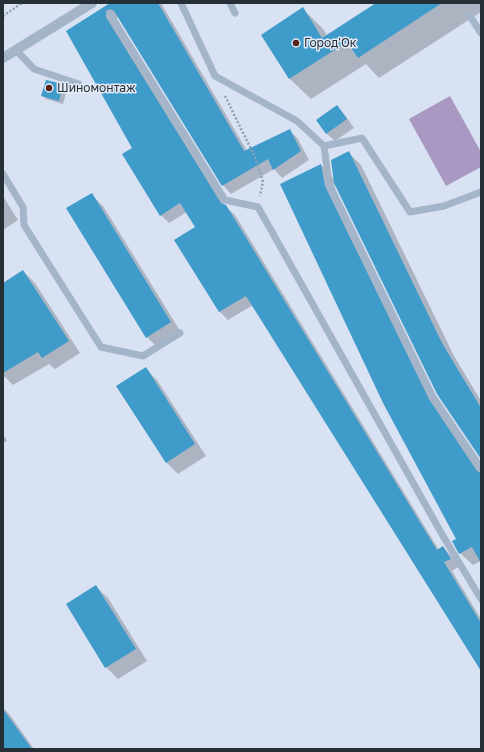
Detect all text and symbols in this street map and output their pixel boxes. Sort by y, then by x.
place label: Город'Ок [304,36,357,50]
marker: Город'Ок [291,38,301,48]
place label: Шиномонтаж [57,81,136,95]
marker: Шиномонтаж [44,83,54,93]

